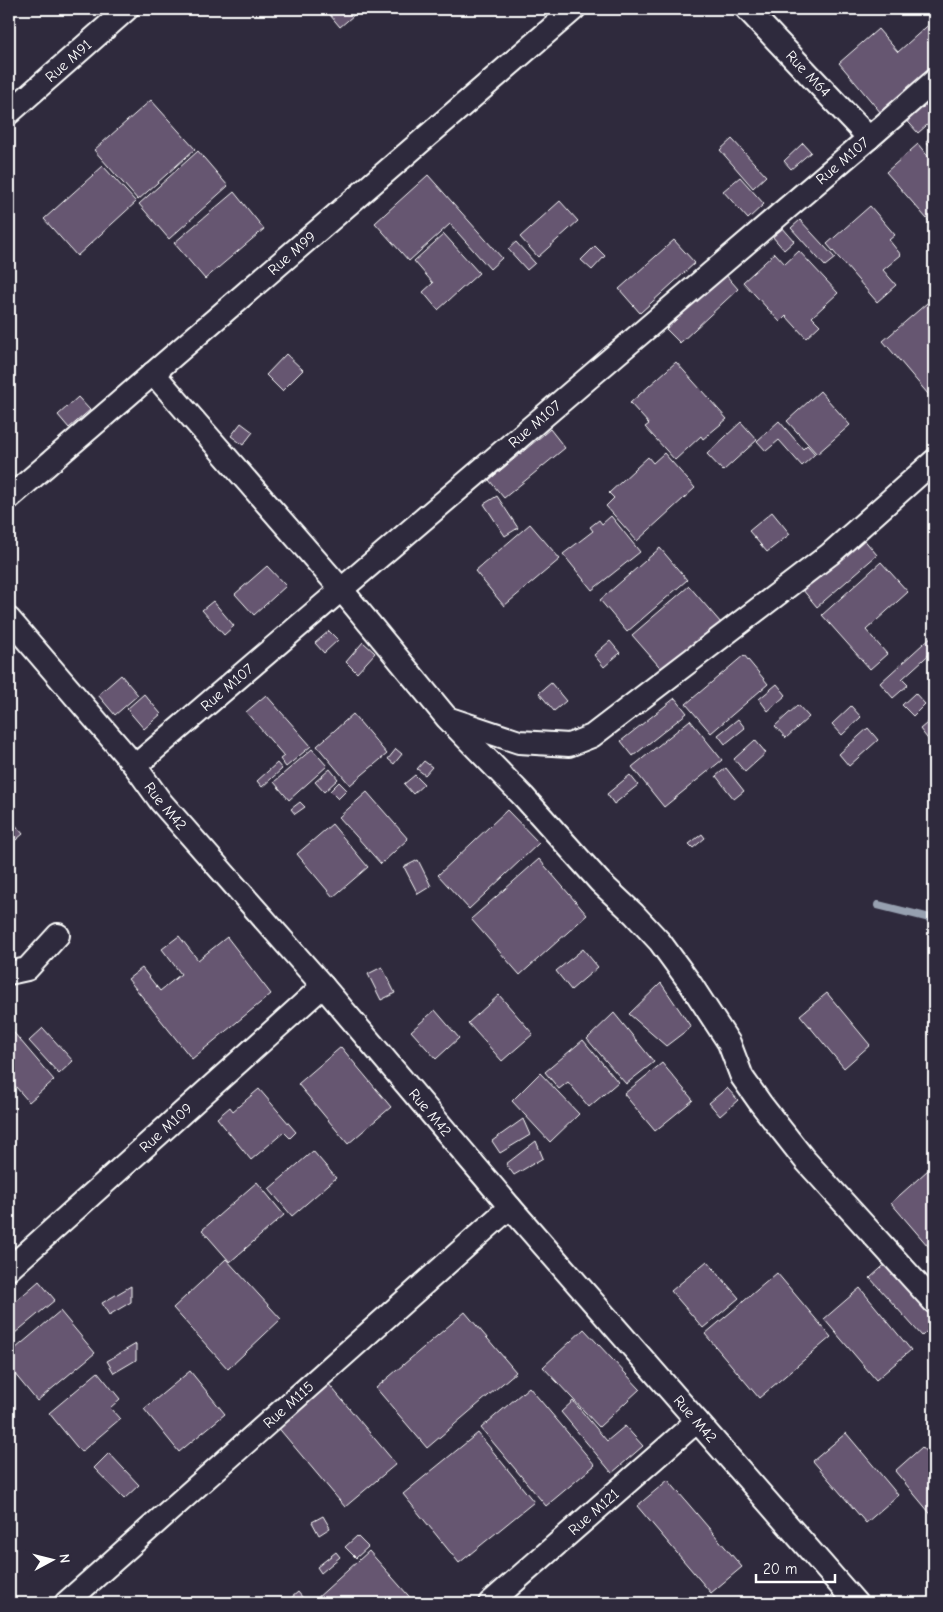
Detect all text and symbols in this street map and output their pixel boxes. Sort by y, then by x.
street label: Rue M91 [41,36,95,86]
street label: Rue M64 [782,47,834,101]
street label: Rue M107 [812,133,873,188]
street label: Rue M99 [264,228,320,279]
street label: Rue M107 [505,396,565,452]
street label: Rue M107 [197,660,257,715]
street label: Rue M42 [141,779,190,834]
street label: Rue M42 [405,1085,455,1140]
street label: Rue M109 [136,1099,196,1156]
street label: Rue M115 [259,1377,317,1432]
street label: Rue M42 [670,1392,721,1446]
street label: Rue M121 [565,1485,623,1539]
north arrow [28,1534,78,1584]
scale bar [756,1552,834,1584]
text: N [55,1553,73,1564]
text: 20 m [763,1560,797,1578]

